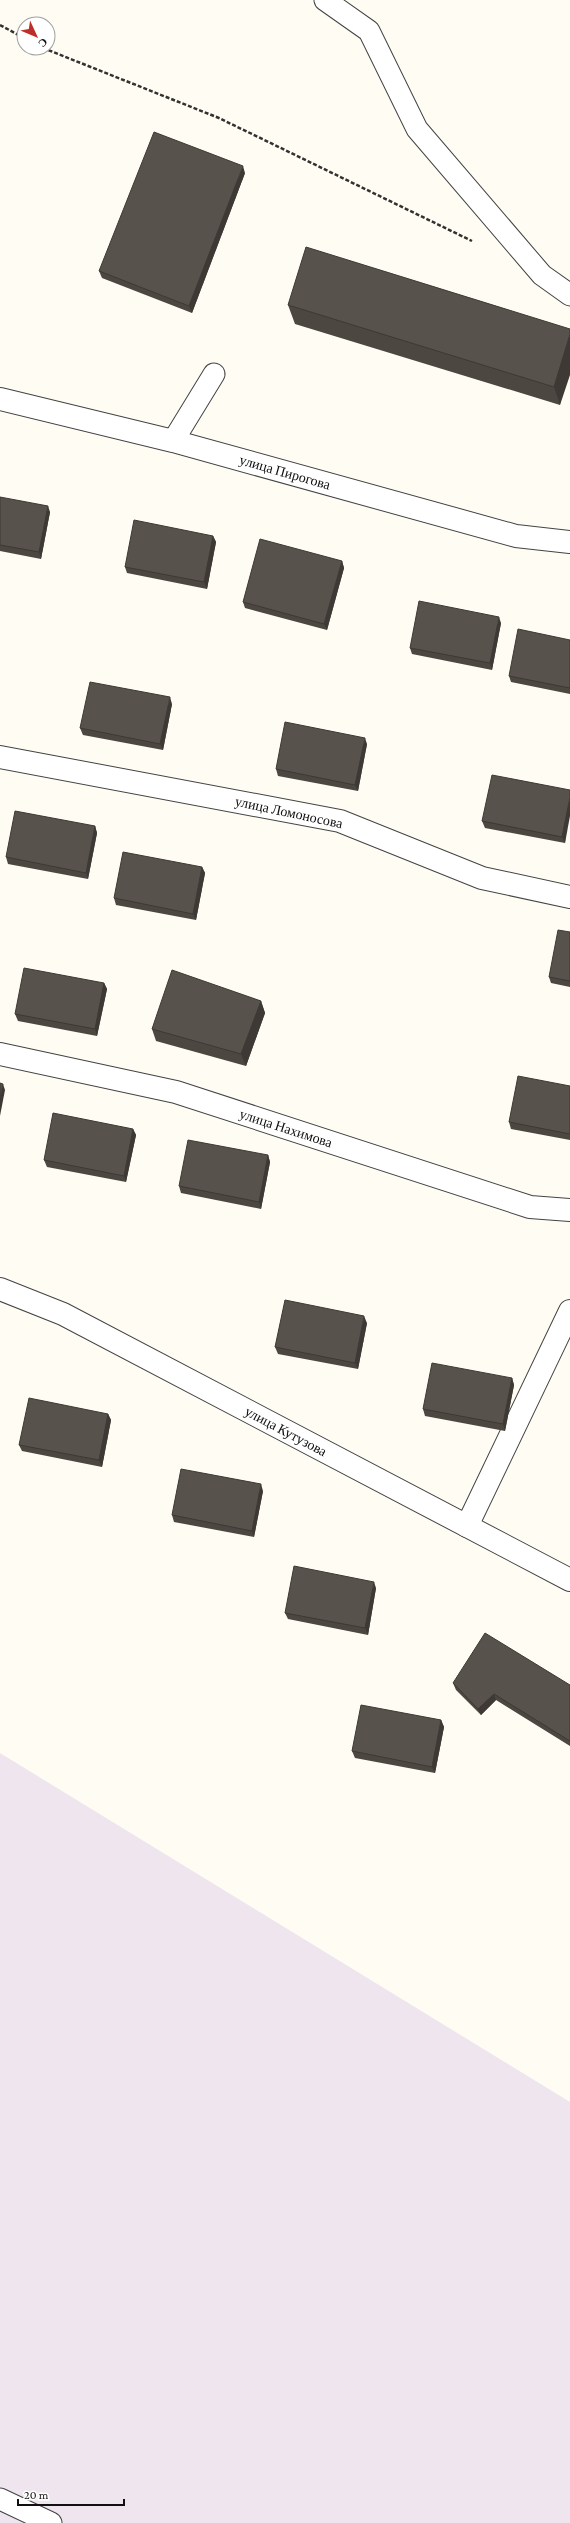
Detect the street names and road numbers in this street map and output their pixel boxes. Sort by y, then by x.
street label: улица Пирогова [238,451,333,493]
street label: улица Ломоносова [234,793,345,831]
street label: улица Нахимова [238,1105,335,1151]
street label: улица Кутузова [242,1403,330,1460]

